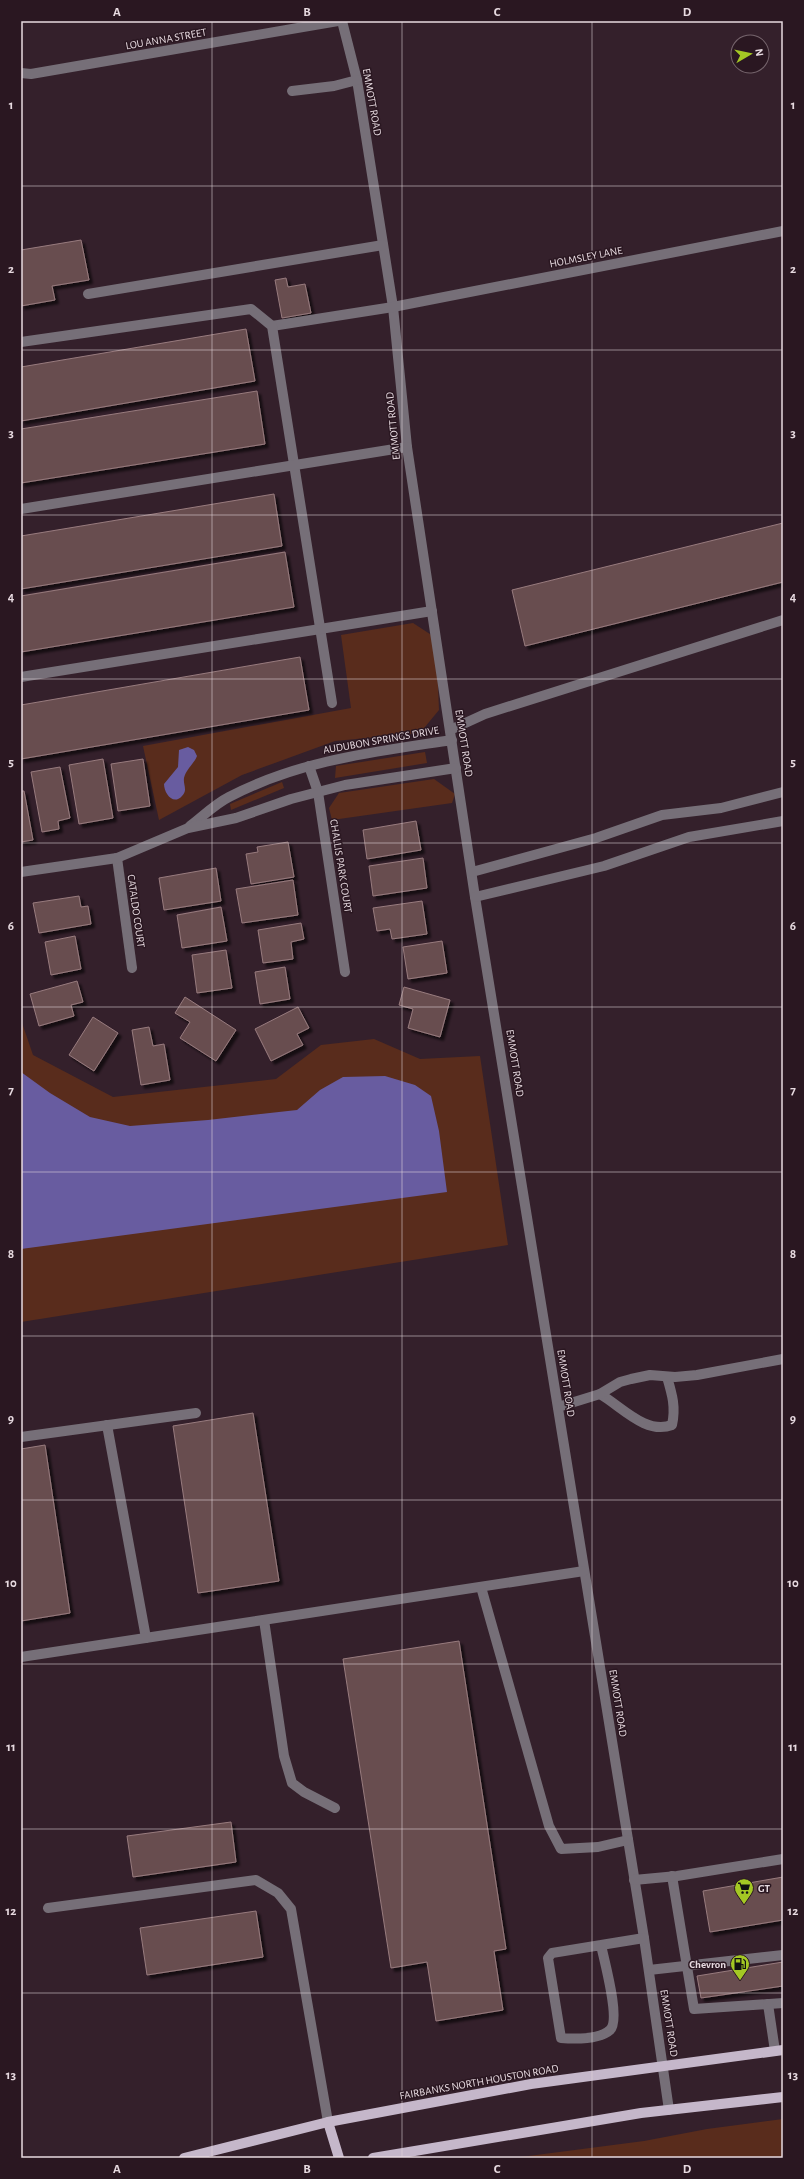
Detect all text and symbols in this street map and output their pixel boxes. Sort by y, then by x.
text: A [113,6,121,19]
text: B [303,6,311,19]
text: C [494,6,501,19]
text: D [683,6,692,19]
street label: LOU ANNA STREET [125,26,208,52]
north arrow [730,34,770,74]
text: N [753,48,765,57]
street label: EMMOTT ROAD [361,68,383,136]
text: 1 [9,99,13,112]
text: 1 [791,99,795,112]
street label: HOLMSLEY LANE [549,244,624,269]
text: 2 [8,263,14,276]
text: 2 [790,263,796,276]
street label: EMMOTT ROAD [384,392,402,460]
text: 3 [8,427,14,440]
text: 3 [790,427,796,440]
text: 4 [8,591,15,604]
text: 4 [790,591,797,604]
street label: EMMOTT ROAD [453,709,475,777]
street label: AUDUBON SPRINGS DRIVE [322,724,441,756]
text: 5 [8,756,14,769]
text: 5 [790,756,796,769]
street label: CHALLIS PARK COURT [328,818,354,914]
street label: CATALDO COURT [125,874,147,949]
text: 6 [8,920,14,933]
text: 6 [790,920,796,933]
street label: EMMOTT ROAD [504,1029,526,1097]
text: 7 [8,1084,14,1097]
text: 7 [790,1084,796,1097]
text: 8 [8,1248,14,1261]
text: 8 [790,1248,796,1261]
street label: EMMOTT ROAD [555,1349,577,1417]
text: 9 [8,1413,14,1426]
text: 9 [790,1413,796,1426]
text: 10 [5,1577,17,1590]
text: 10 [787,1577,799,1590]
street label: EMMOTT ROAD [607,1669,629,1737]
text: 11 [6,1741,16,1754]
text: 11 [788,1741,798,1754]
supermarket icon: GT [733,1877,755,1905]
place label: GT [758,1883,771,1894]
text: 12 [6,1905,16,1918]
text: 12 [788,1905,798,1918]
fuel station icon: Chevron [729,1953,751,1981]
place label: Chevron [689,1959,726,1970]
street label: EMMOTT ROAD [658,1989,680,2057]
street label: FAIRBANKS NORTH HOUSTON ROAD [399,2063,559,2101]
text: 13 [6,2069,17,2082]
text: 13 [788,2069,799,2082]
text: A [113,2163,121,2176]
text: B [303,2163,311,2176]
text: C [494,2163,501,2176]
text: D [683,2163,692,2176]

